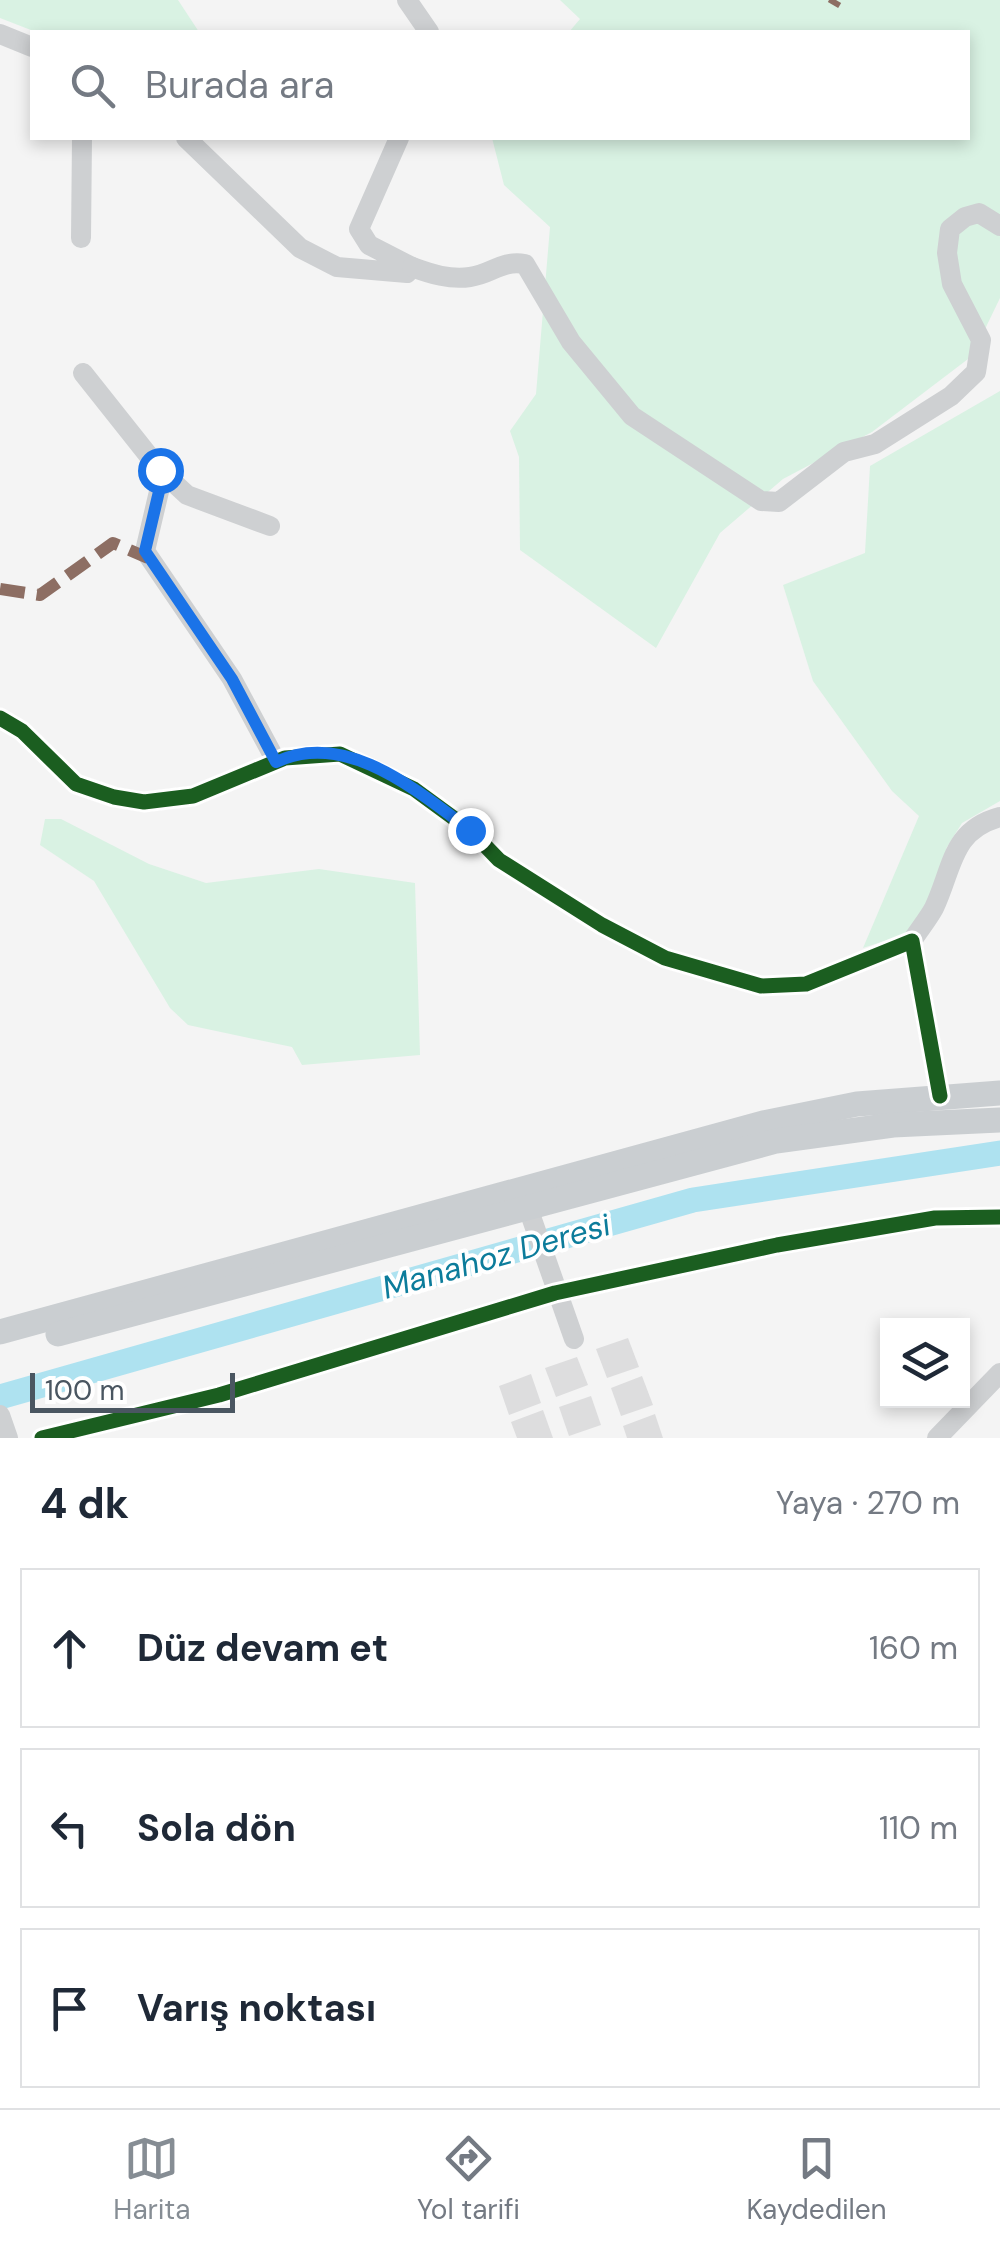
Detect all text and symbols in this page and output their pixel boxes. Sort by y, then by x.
search box [30,30,970,140]
icon: search [65,58,120,113]
text: Burada ara [145,60,334,110]
route start [138,448,184,494]
route end [448,808,494,854]
water label: Manahoz Deresi [377,1203,616,1309]
map controls [880,1318,970,1408]
button: layers [880,1318,970,1408]
scale bar [30,1368,235,1412]
text: 100 m [45,1372,124,1409]
text: 4 dk [40,1476,129,1531]
text: Yaya · 270 m [776,1482,960,1524]
icon: ahead [42,1621,97,1676]
text: Düz devam et [137,1623,388,1673]
text: 160 m [869,1627,958,1669]
icon: left [42,1801,97,1856]
text: Sola dön [137,1803,296,1853]
text: 110 m [879,1807,958,1849]
icon: arrive [42,1981,97,2036]
text: Varış noktası [137,1983,376,2033]
tab: Harita [113,2131,190,2228]
tab: Yol tarifi [417,2131,520,2228]
tab: Kaydedilen [746,2131,887,2228]

